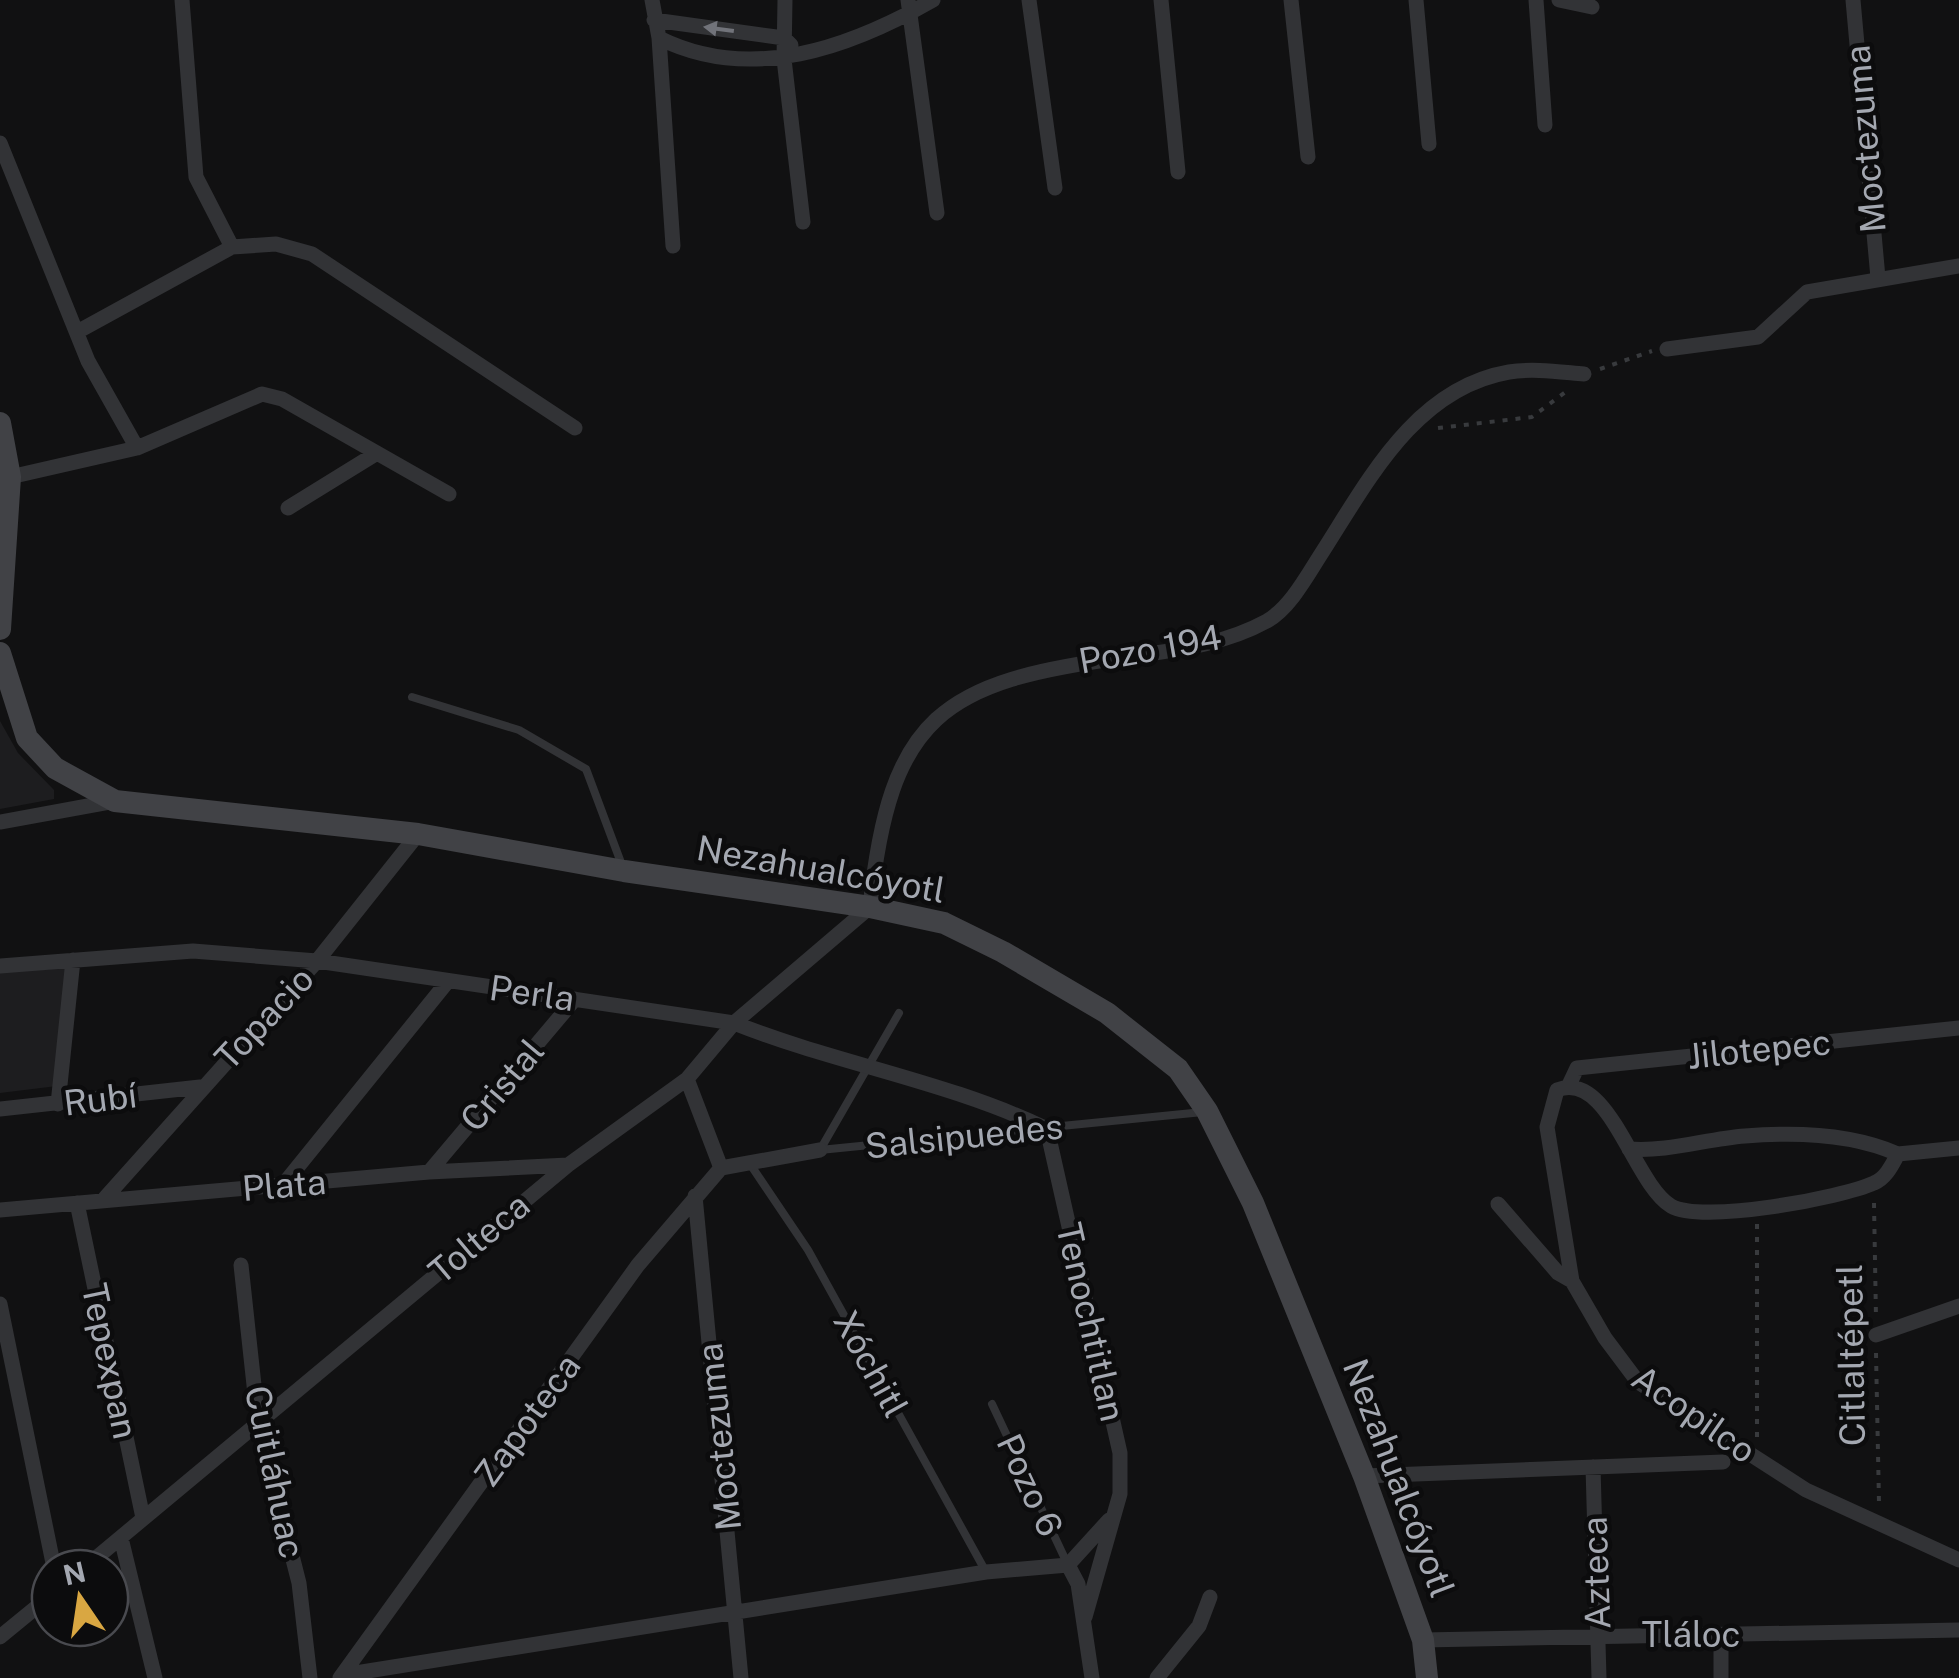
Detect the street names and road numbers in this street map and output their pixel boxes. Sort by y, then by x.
street label: Moctezuma [1836,43,1894,235]
street label: Pozo 194 [1075,616,1225,682]
street label: Nezahualcóyotl [694,827,948,911]
street label: Topacio [206,958,322,1078]
street label: Perla [487,967,577,1019]
street label: Jilotepec [1685,1021,1833,1077]
street label: Cristal [452,1031,552,1139]
street label: Rubí [61,1074,139,1124]
street label: Salsipuedes [863,1105,1065,1167]
street label: Plata [240,1161,328,1209]
street label: Tolteca [420,1184,538,1292]
street label: Tenochtitlan [1048,1219,1134,1425]
street label: Citlaltépetl [1829,1263,1873,1447]
street label: Tepexpan [74,1280,146,1442]
street label: Xóchitl [825,1304,917,1424]
street label: Moctezuma [689,1341,749,1533]
street label: Zapoteca [466,1346,588,1494]
street label: Nezahualcóyotl [1335,1353,1463,1603]
street label: Acopilco [1624,1357,1764,1471]
street label: Cuitláhuac [237,1382,313,1562]
street label: Pozo 6 [989,1427,1071,1543]
street label: Azteca [1574,1516,1618,1630]
street label: Tláloc [1641,1614,1741,1655]

